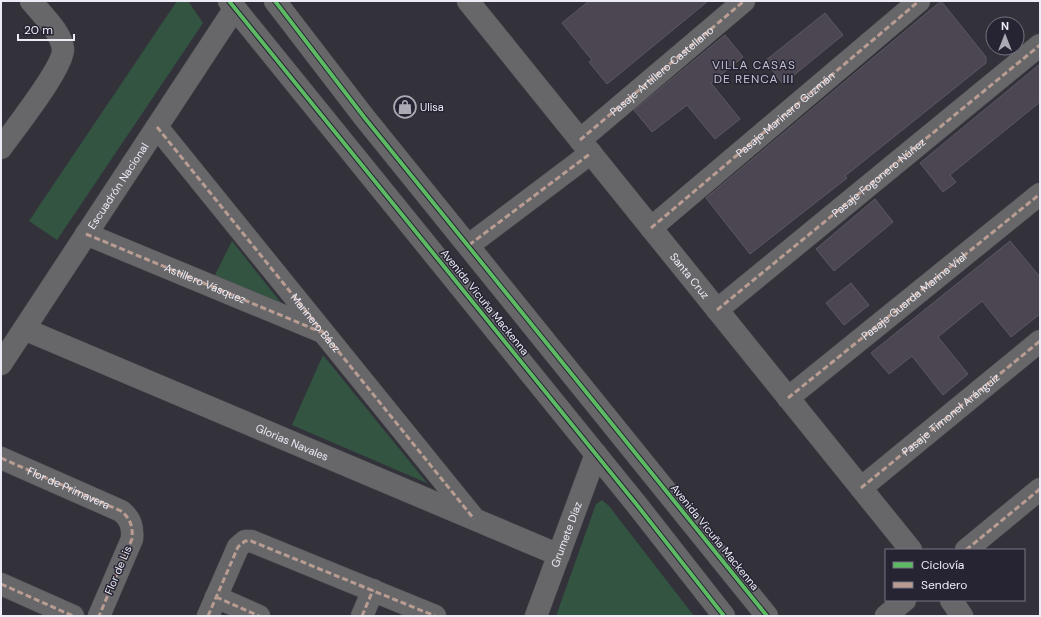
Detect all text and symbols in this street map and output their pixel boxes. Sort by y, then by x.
scale bar [18,16,74,42]
north arrow [985,16,1025,56]
text: N [1001,19,1009,33]
text: 20 m [24,22,53,38]
street label: Pasaje Artillero Castellano [607,23,716,119]
district label: VILLA CASAS DE RENCA III [712,57,796,87]
street label: Pasaje Marinero Guzmán [733,68,838,160]
shop icon: Ulisa [392,94,418,120]
place label: Ulisa [420,100,444,114]
street label: Pasaje Fogonero Núñez [829,135,928,220]
street label: Escuadrón Nacional [84,140,152,232]
street label: Avenida Vicuña Mackenna [438,246,532,358]
street label: Pasaje Guarda Marina Vial [858,249,969,343]
street label: Santa Cruz [667,250,712,302]
street label: Astillero Vásquez [162,260,248,306]
street label: Marinero Báez [288,291,344,355]
street label: Pasaje Timonel Aránguiz [899,370,1002,459]
street label: Glorias Navales [254,421,331,464]
street label: Flor de Primavera [25,464,112,512]
street label: Avenida Vicuña Mackenna [668,481,762,593]
street label: Grumete Díaz [548,500,585,569]
street label: Flor de Lis [101,543,135,597]
legend [885,549,1025,601]
text: Ciclovía [921,557,964,573]
text: Sendero [921,577,967,593]

